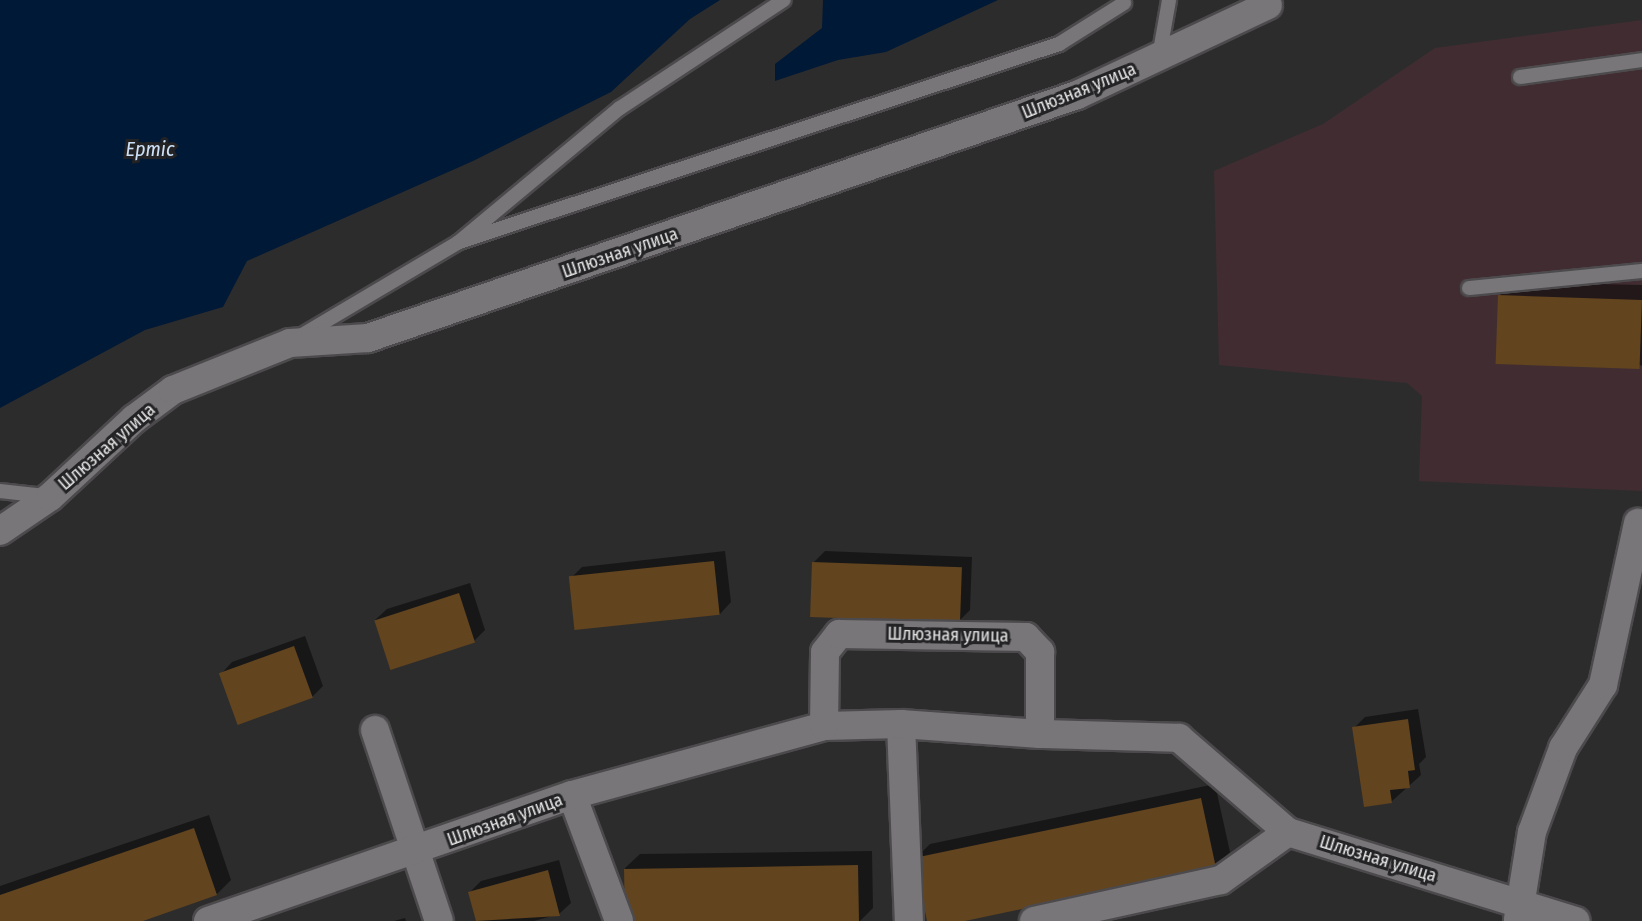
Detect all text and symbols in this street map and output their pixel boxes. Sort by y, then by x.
street label: Шлюзная улица [1019,58,1139,124]
water label: Ертіс [126,137,174,161]
street label: Шлюзная улица [559,223,681,283]
street label: Шлюзная улица [54,399,160,495]
street label: Шлюзная улица [887,623,1009,647]
street label: Шлюзная улица [444,789,566,851]
street label: Шлюзная улица [1317,831,1439,887]

